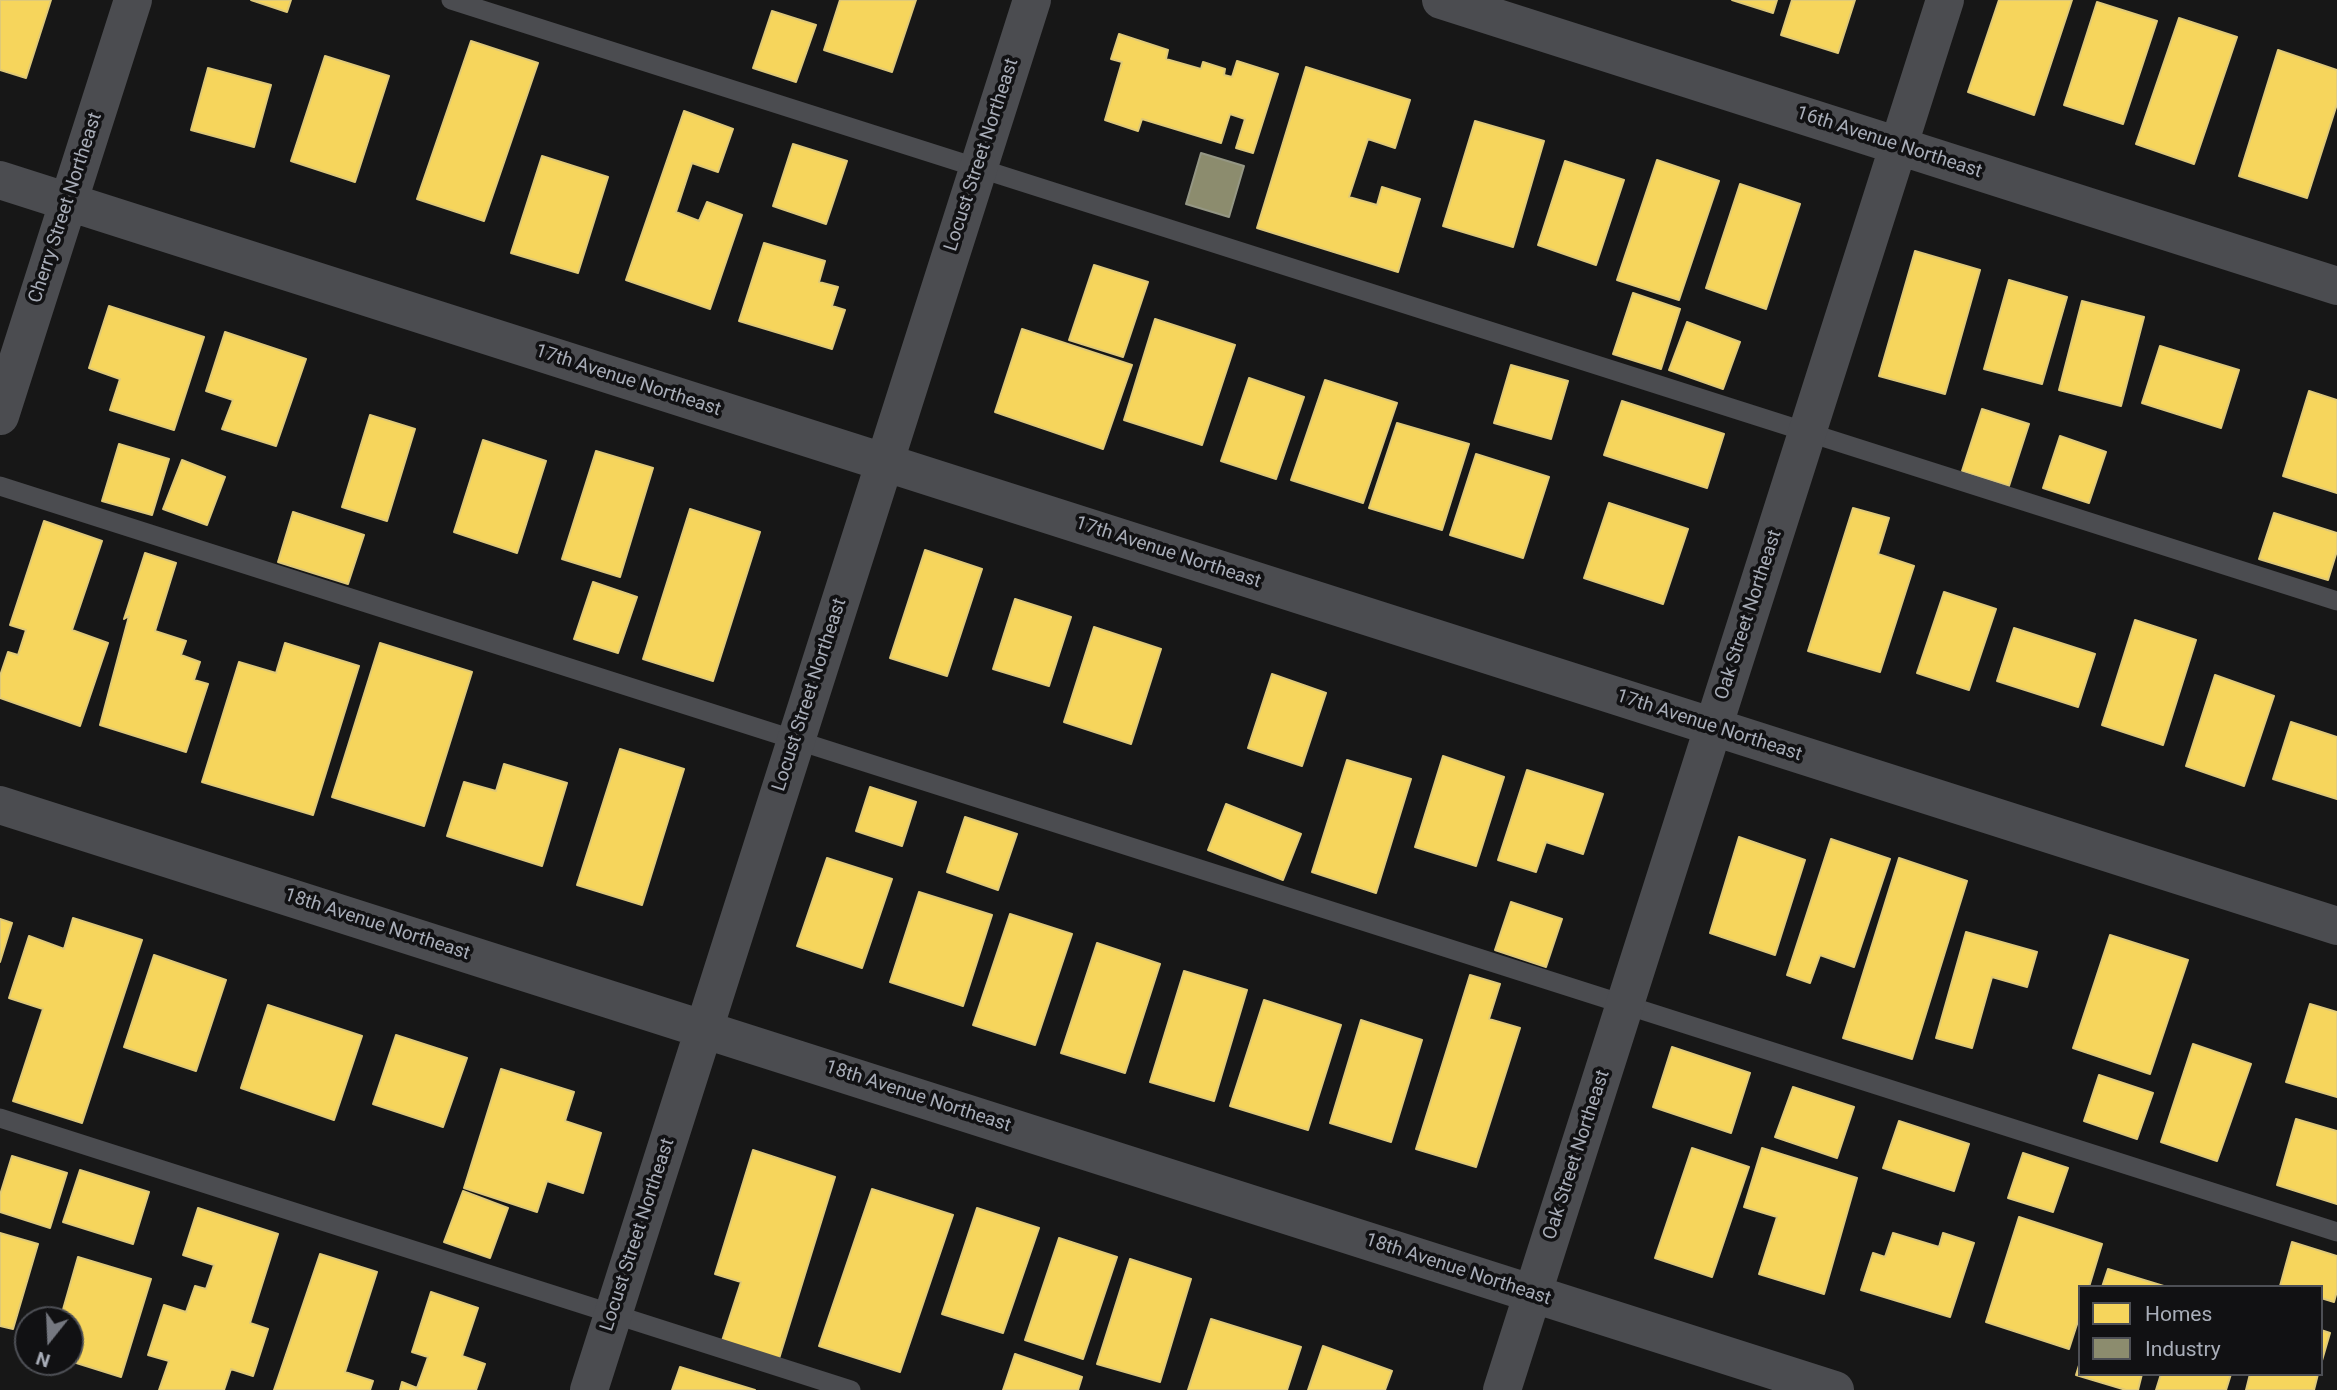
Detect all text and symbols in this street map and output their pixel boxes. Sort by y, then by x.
street label: Locust Street Northeast [940,56,1024,254]
street label: 16th Avenue Northeast [1793,102,1985,184]
street label: Cherry Street Northeast [24,110,108,306]
street label: 17th Avenue Northeast [532,340,724,422]
street label: 17th Avenue Northeast [1072,512,1264,594]
street label: Oak Street Northeast [1711,527,1787,703]
street label: Locust Street Northeast [768,596,852,794]
street label: 17th Avenue Northeast [1613,685,1805,767]
street label: 18th Avenue Northeast [281,884,473,966]
street label: 18th Avenue Northeast [822,1056,1014,1138]
street label: Oak Street Northeast [1539,1067,1615,1243]
street label: Locust Street Northeast [596,1136,680,1334]
street label: 18th Avenue Northeast [1362,1229,1554,1311]
legend [2078,1285,2323,1376]
text: Homes [2145,1302,2212,1326]
north arrow [14,1306,84,1376]
text: Industry [2145,1337,2221,1361]
text: N [33,1347,53,1373]

